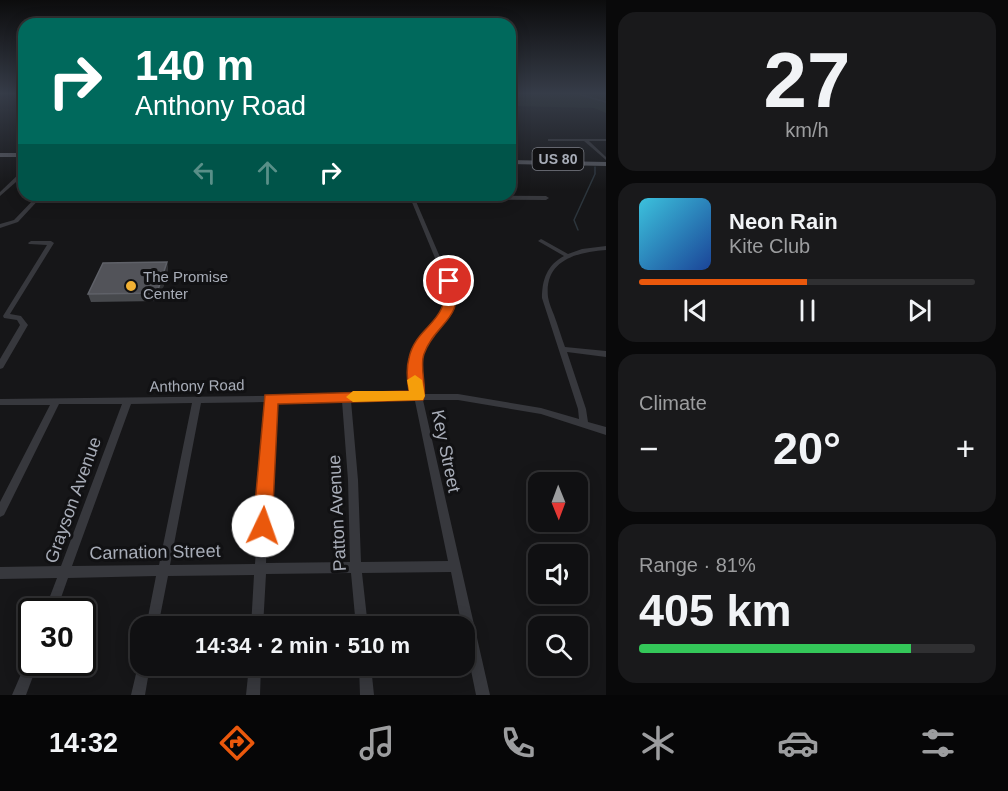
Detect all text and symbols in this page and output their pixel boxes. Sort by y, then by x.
text: 27 [764,36,850,124]
icon: right [36,42,114,120]
text: 140 m [135,42,254,89]
text: Anthony Road [135,91,306,121]
text: km/h [785,119,829,141]
road number: US 80 [532,148,584,170]
icon: left [188,156,221,189]
icon: ahead [251,156,284,189]
icon: right [314,156,347,189]
text: Neon Rain [729,209,838,234]
text: Kite Club [729,235,810,257]
pin [423,255,474,306]
icon: arrive [432,264,465,297]
place label: The Promise Center [143,268,228,302]
marker: The Promise Center [124,279,138,293]
icon: previous [679,294,712,327]
icon: pause [791,294,824,327]
icon: next [903,294,936,327]
street label: Anthony Road [149,376,245,395]
text: Climate [639,392,707,414]
street label: Key Street [427,408,465,494]
text: 20° [773,423,841,474]
text: − [639,430,658,467]
text: + [956,430,975,467]
street label: Grayson Avenue [41,434,105,566]
street label: Patton Avenue [324,454,350,572]
north arrow [528,472,588,532]
map controls [528,472,588,676]
position arrow [231,494,295,558]
street label: Carnation Street [89,541,221,563]
button: sound [528,544,588,604]
text: Range · 81% [639,554,756,576]
text: 405 km [639,585,792,636]
speed limit sign: 30 [18,598,96,676]
button: search [528,616,588,676]
text: 14:34 · 2 min · 510 m [195,633,410,658]
icon: directions [216,722,258,764]
icon: music [356,722,398,764]
icon: phone [497,722,539,764]
icon: climate [637,722,679,764]
icon: car [777,722,819,764]
icon: filters [917,722,959,764]
text: 14:32 [49,728,118,758]

